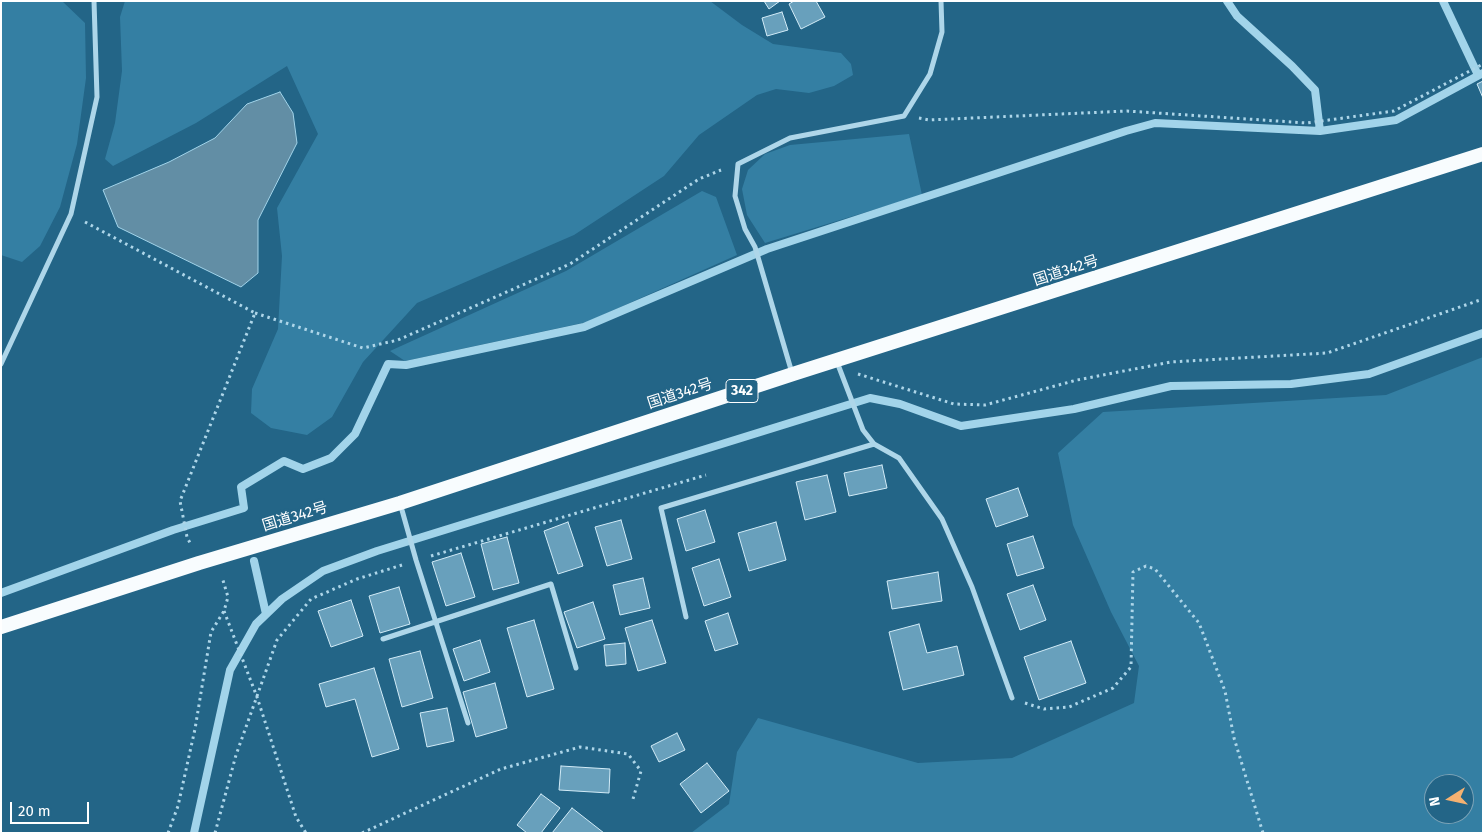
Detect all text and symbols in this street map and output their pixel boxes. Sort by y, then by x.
street label: 国道342号 [1031,252,1101,290]
street label: 国道342号 [645,375,715,413]
road number: 342 [726,380,758,402]
street label: 国道342号 [260,499,330,535]
north arrow [1424,774,1474,824]
scale bar [12,792,91,824]
text: N [1426,795,1444,808]
text: 20 m [18,802,51,820]

